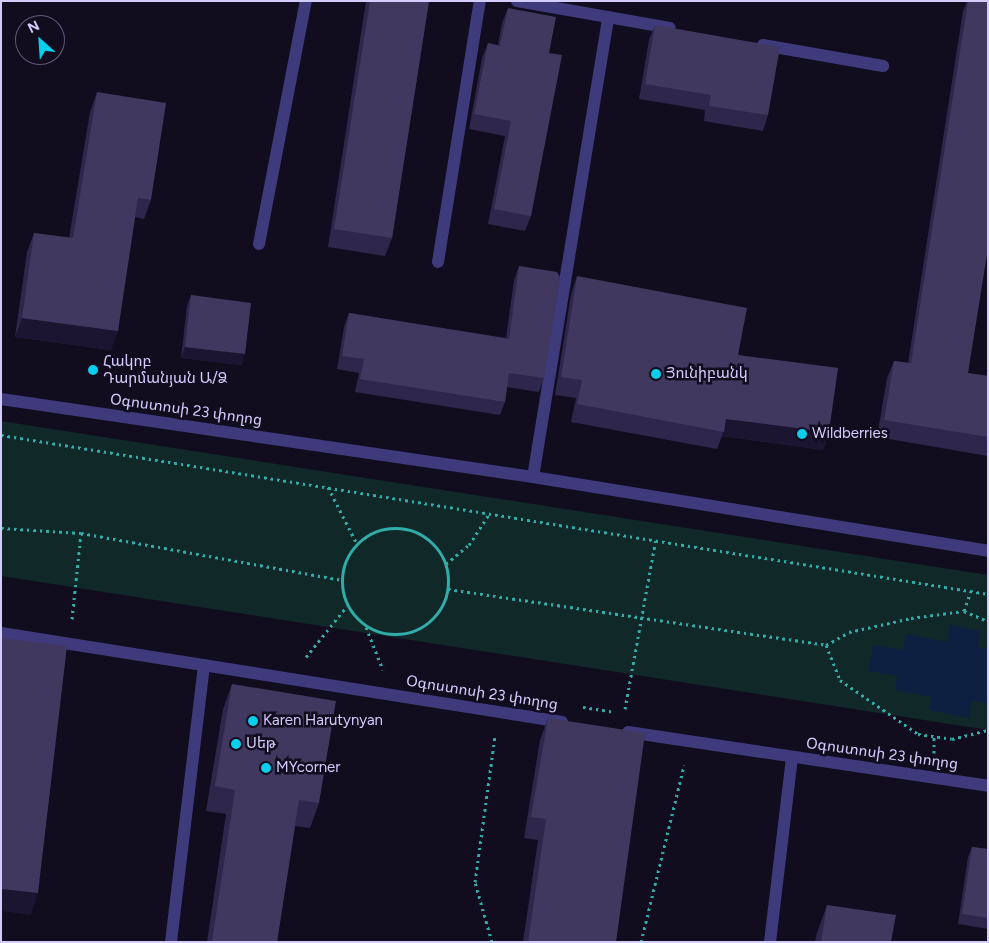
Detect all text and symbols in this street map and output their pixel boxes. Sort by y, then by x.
north arrow [15,15,65,65]
text: N [25,17,42,37]
place label: Հակոբ Դարմանյան Ա/Ձ [103,352,228,387]
marker: Հակոբ Դարմանյան Ա/Ձ [87,364,99,376]
place label: Յունիբանկ [666,365,748,383]
marker: Յունիբանկ [650,368,662,380]
street label: Օգոստոսի 23 փողոց [109,390,263,430]
place label: Wildberries [812,425,888,443]
marker: Wildberries [796,428,808,440]
street label: Օգոստոսի 23 փողոց [405,672,559,714]
place label: Karen Harutynyan [263,712,383,730]
marker: Karen Harutynyan [247,715,259,727]
street label: Օգոստոսի 23 փողոց [805,734,959,774]
place label: Սեթ [246,735,276,753]
marker: Սեթ [230,738,242,750]
place label: MYcorner [276,759,340,777]
marker: MYcorner [260,762,272,774]

